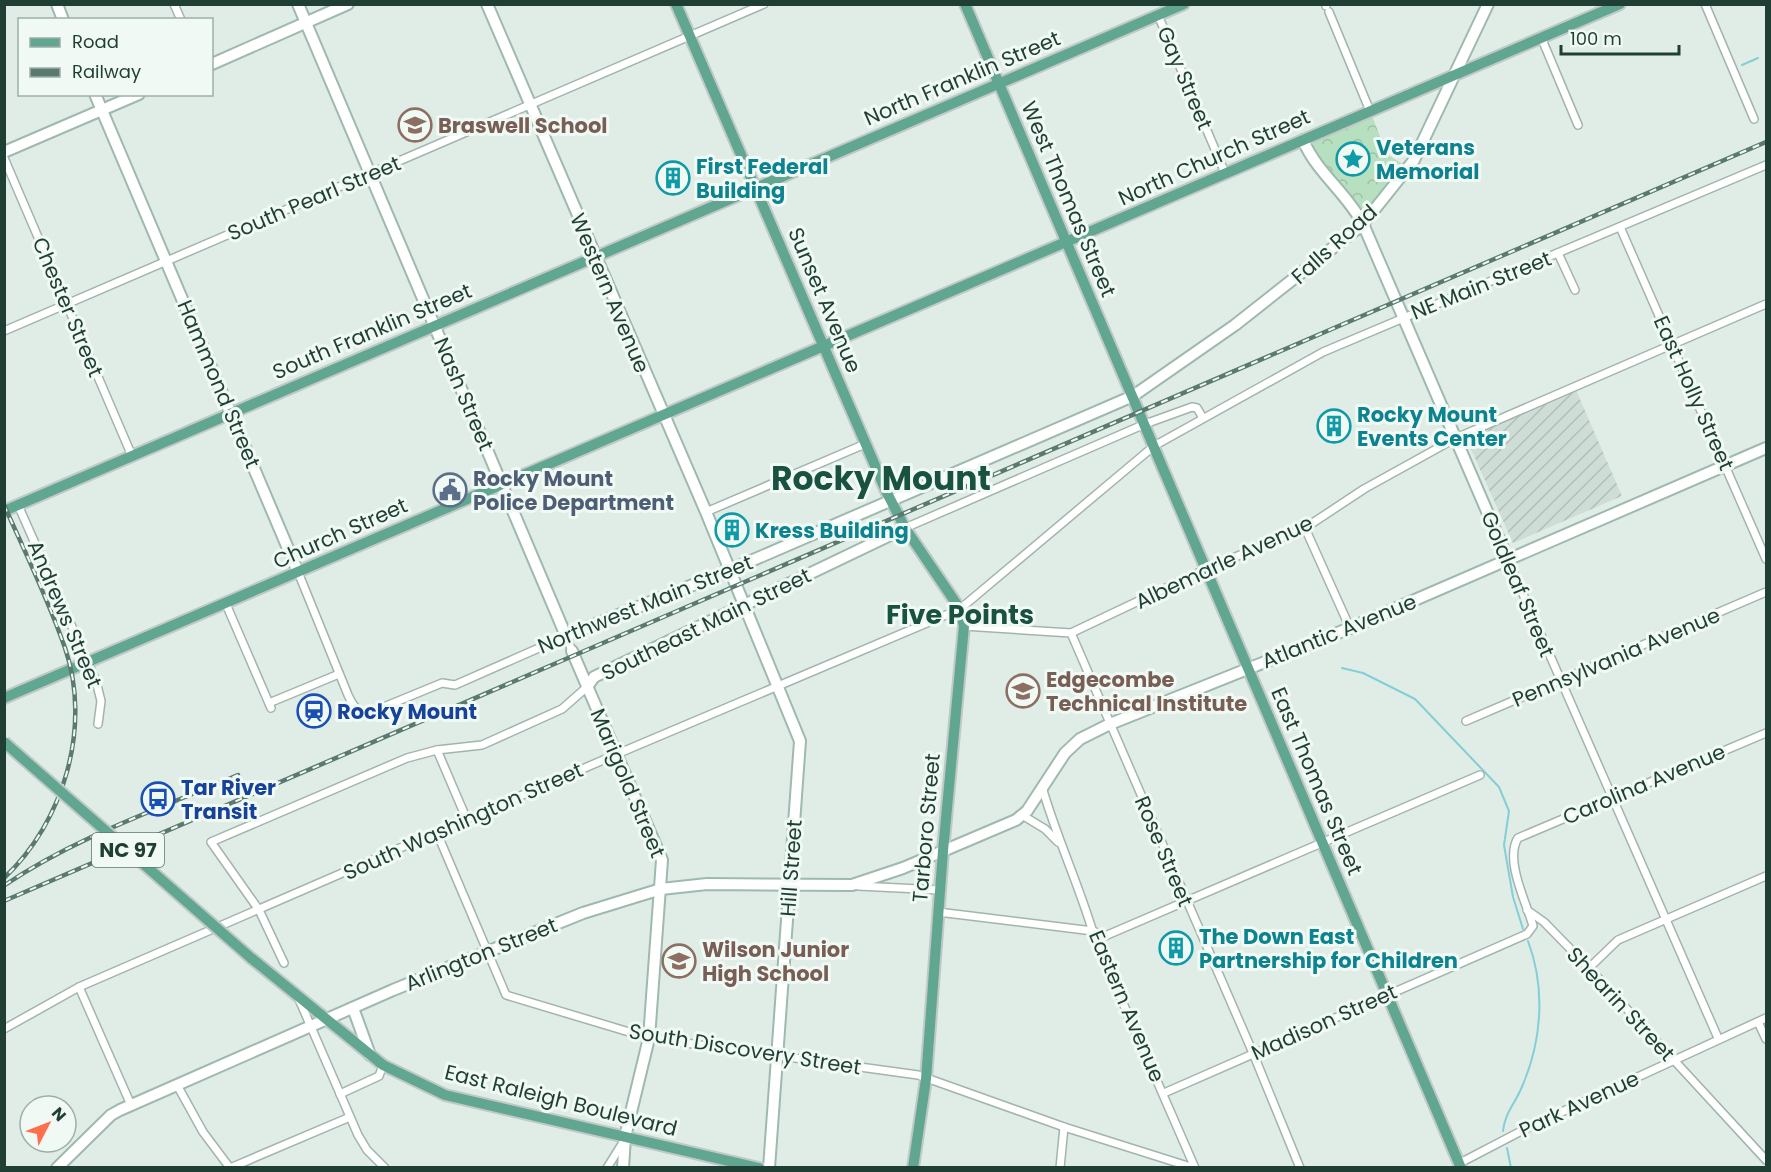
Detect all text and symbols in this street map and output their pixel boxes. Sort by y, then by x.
legend [18,18,213,96]
scale bar [1561,18,1680,56]
street label: Gay Street [1150,22,1220,134]
street label: North Franklin Street [859,24,1065,132]
text: 100 m [1570,26,1622,51]
text: Road [72,29,119,54]
text: Railway [72,59,141,84]
street label: West Thomas Street [1015,97,1123,301]
street label: North Church Street [1114,102,1314,212]
school or university icon: Braswell School [397,107,433,143]
place label: Braswell School [438,111,608,140]
place label: Veterans Memorial [1376,133,1479,186]
place icon: Veterans Memorial [1335,141,1371,177]
street label: South Pearl Street [223,148,405,248]
place label: First Federal Building [696,152,828,205]
building icon: First Federal Building [655,160,691,196]
street label: Falls Road [1285,198,1383,290]
street label: Western Avenue [563,209,657,377]
street label: Sunset Avenue [781,223,869,377]
street label: Chester Street [25,233,111,381]
street label: NE Main Street [1406,244,1556,326]
street label: South Franklin Street [268,276,476,386]
street label: Hammond Street [170,295,268,473]
street label: East Holly Street [1647,311,1741,475]
street label: Nash Street [427,333,501,455]
place label: Rocky Mount Events Center [1357,400,1507,453]
building icon: Rocky Mount Events Center [1316,408,1352,444]
district label: Rocky Mount [771,455,991,502]
place label: Rocky Mount Police Department [473,464,674,517]
public building icon: Rocky Mount Police Department [432,472,468,508]
street label: Church Street [268,490,412,576]
street label: Goldleaf Street [1474,507,1562,661]
street label: Albemarle Avenue [1130,508,1318,616]
building icon: Kress Building [714,512,750,548]
place label: Kress Building [755,516,909,545]
street label: Andrews Street [21,536,109,692]
street label: Northwest Main Street [533,548,757,660]
street label: Southeast Main Street [596,561,816,687]
street label: Atlantic Avenue [1257,587,1421,675]
district label: Five Points [886,596,1034,633]
street label: Pennsylvania Avenue [1508,600,1724,714]
place label: Edgecombe Technical Institute [1046,665,1247,718]
school or university icon: Edgecombe Technical Institute [1005,673,1041,709]
street label: East Thomas Street [1264,683,1370,879]
station icon: Rocky Mount [296,693,332,729]
place label: Rocky Mount [337,697,477,726]
street label: Marigold Street [584,704,672,862]
street label: Carolina Avenue [1558,737,1730,831]
street label: Tarboro Street [905,752,947,904]
street label: South Washington Street [339,755,587,887]
place label: Tar River Transit [181,773,276,826]
bus stop icon: Tar River Transit [140,781,176,817]
street label: Rose Street [1128,791,1200,911]
street label: Hill Street [773,819,809,917]
road number: NC 97 [92,833,164,867]
street label: Arlington Street [401,910,561,998]
place label: The Down East Partnership for Children [1199,922,1458,975]
street label: Eastern Avenue [1082,926,1172,1086]
building icon: The Down East Partnership for Children [1158,930,1194,966]
place label: Wilson Junior High School [702,935,849,988]
street label: Shearin Street [1560,941,1682,1067]
school or university icon: Wilson Junior High School [661,943,697,979]
street label: Madison Street [1247,977,1401,1067]
street label: South Discovery Street [627,1016,863,1082]
street label: East Raleigh Boulevard [442,1057,680,1143]
street label: Park Avenue [1514,1064,1644,1144]
north arrow [18,1094,78,1154]
text: N [46,1102,71,1126]

